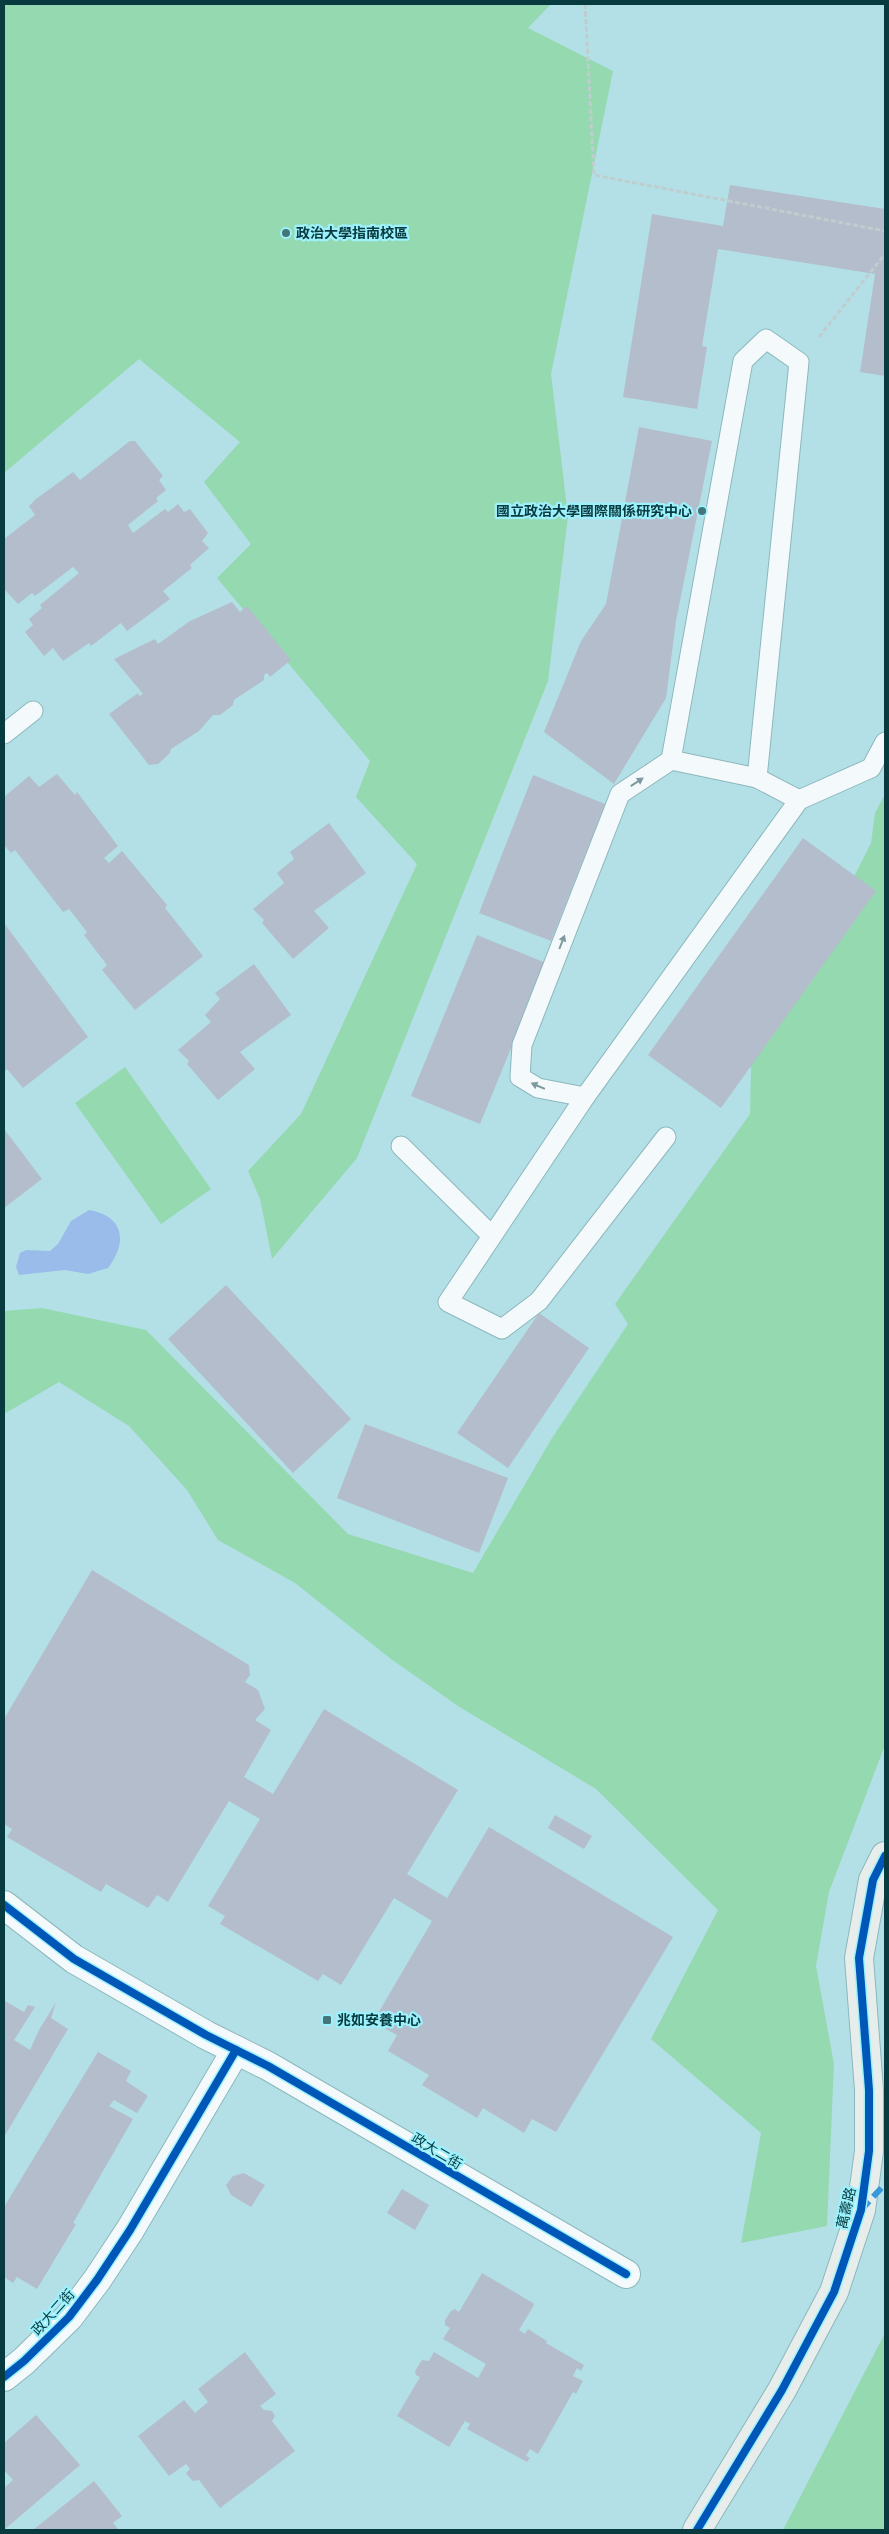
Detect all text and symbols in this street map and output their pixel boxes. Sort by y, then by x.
place label: 政治大學指南校區 [296,225,408,241]
marker: 政治大學指南校區 [280,227,292,239]
place label: 國立政治大學國際關係研究中心 [496,503,692,519]
marker: 國立政治大學國際關係研究中心 [696,505,708,517]
one-way arrow [630,777,644,787]
one-way arrow [558,934,566,949]
one-way arrow [530,1082,545,1090]
place label: 兆如安養中心 [337,2012,421,2028]
marker: 兆如安養中心 [321,2014,333,2026]
street label: 政大二街 [409,2130,465,2172]
street label: 萬壽路 [833,2186,859,2230]
street label: 政大二街 [28,2286,78,2338]

